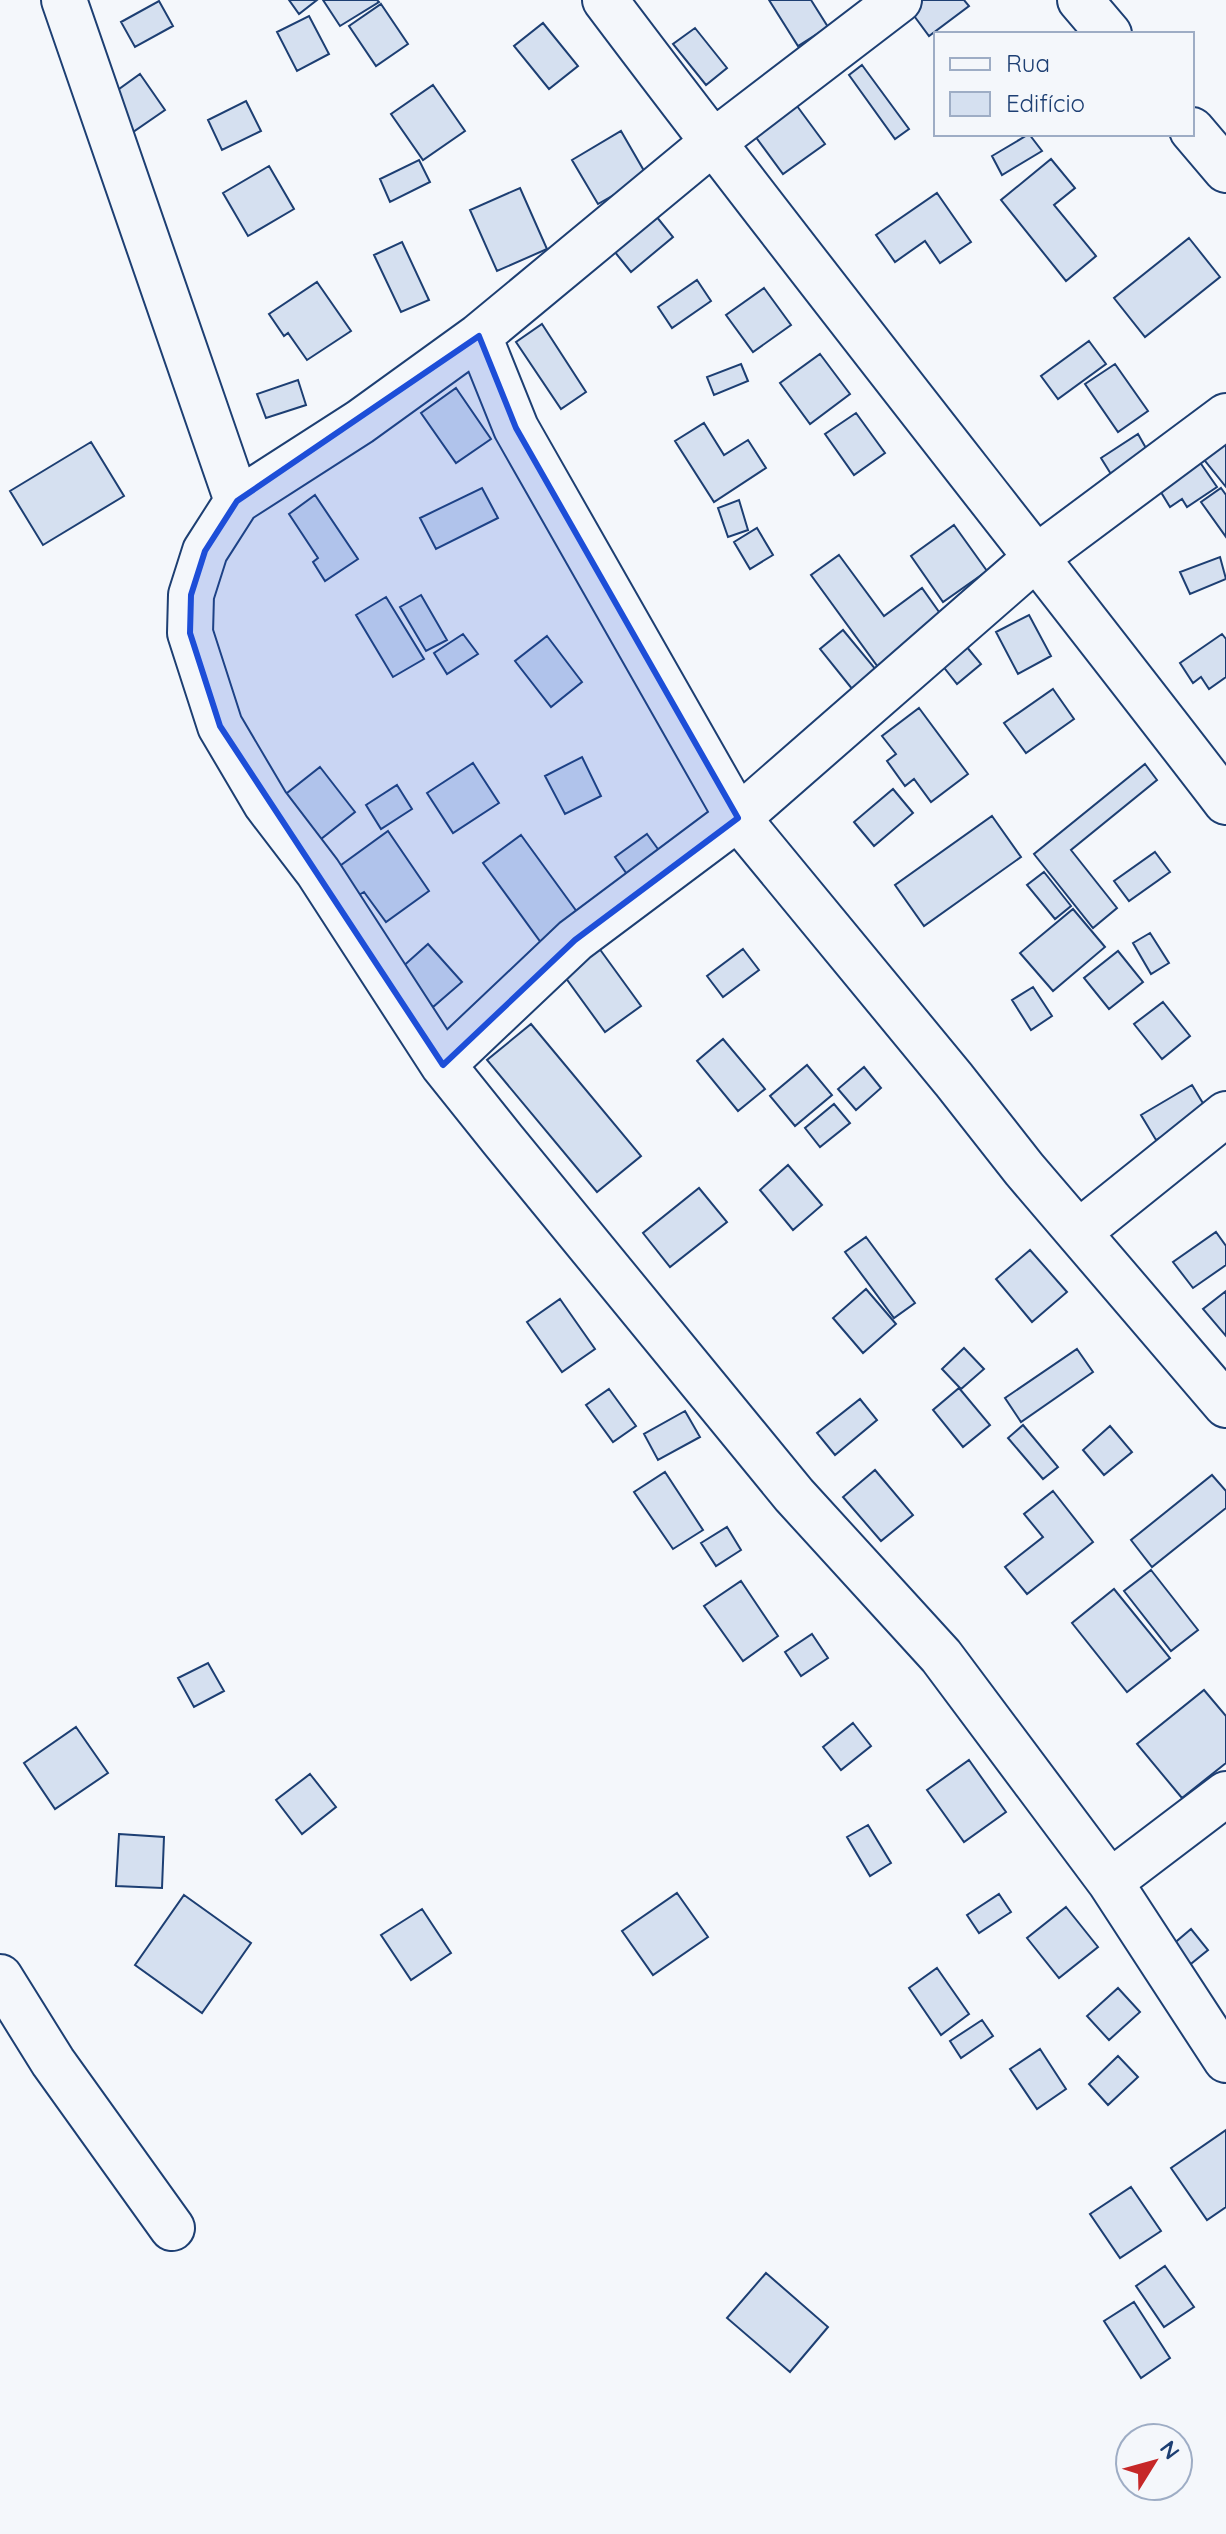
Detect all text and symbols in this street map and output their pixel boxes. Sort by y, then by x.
legend [934,32,1194,136]
text: Rua [1006,48,1050,78]
text: Edifício [1006,88,1085,118]
north arrow [1114,2422,1194,2502]
text: N [1154,2435,1186,2465]

